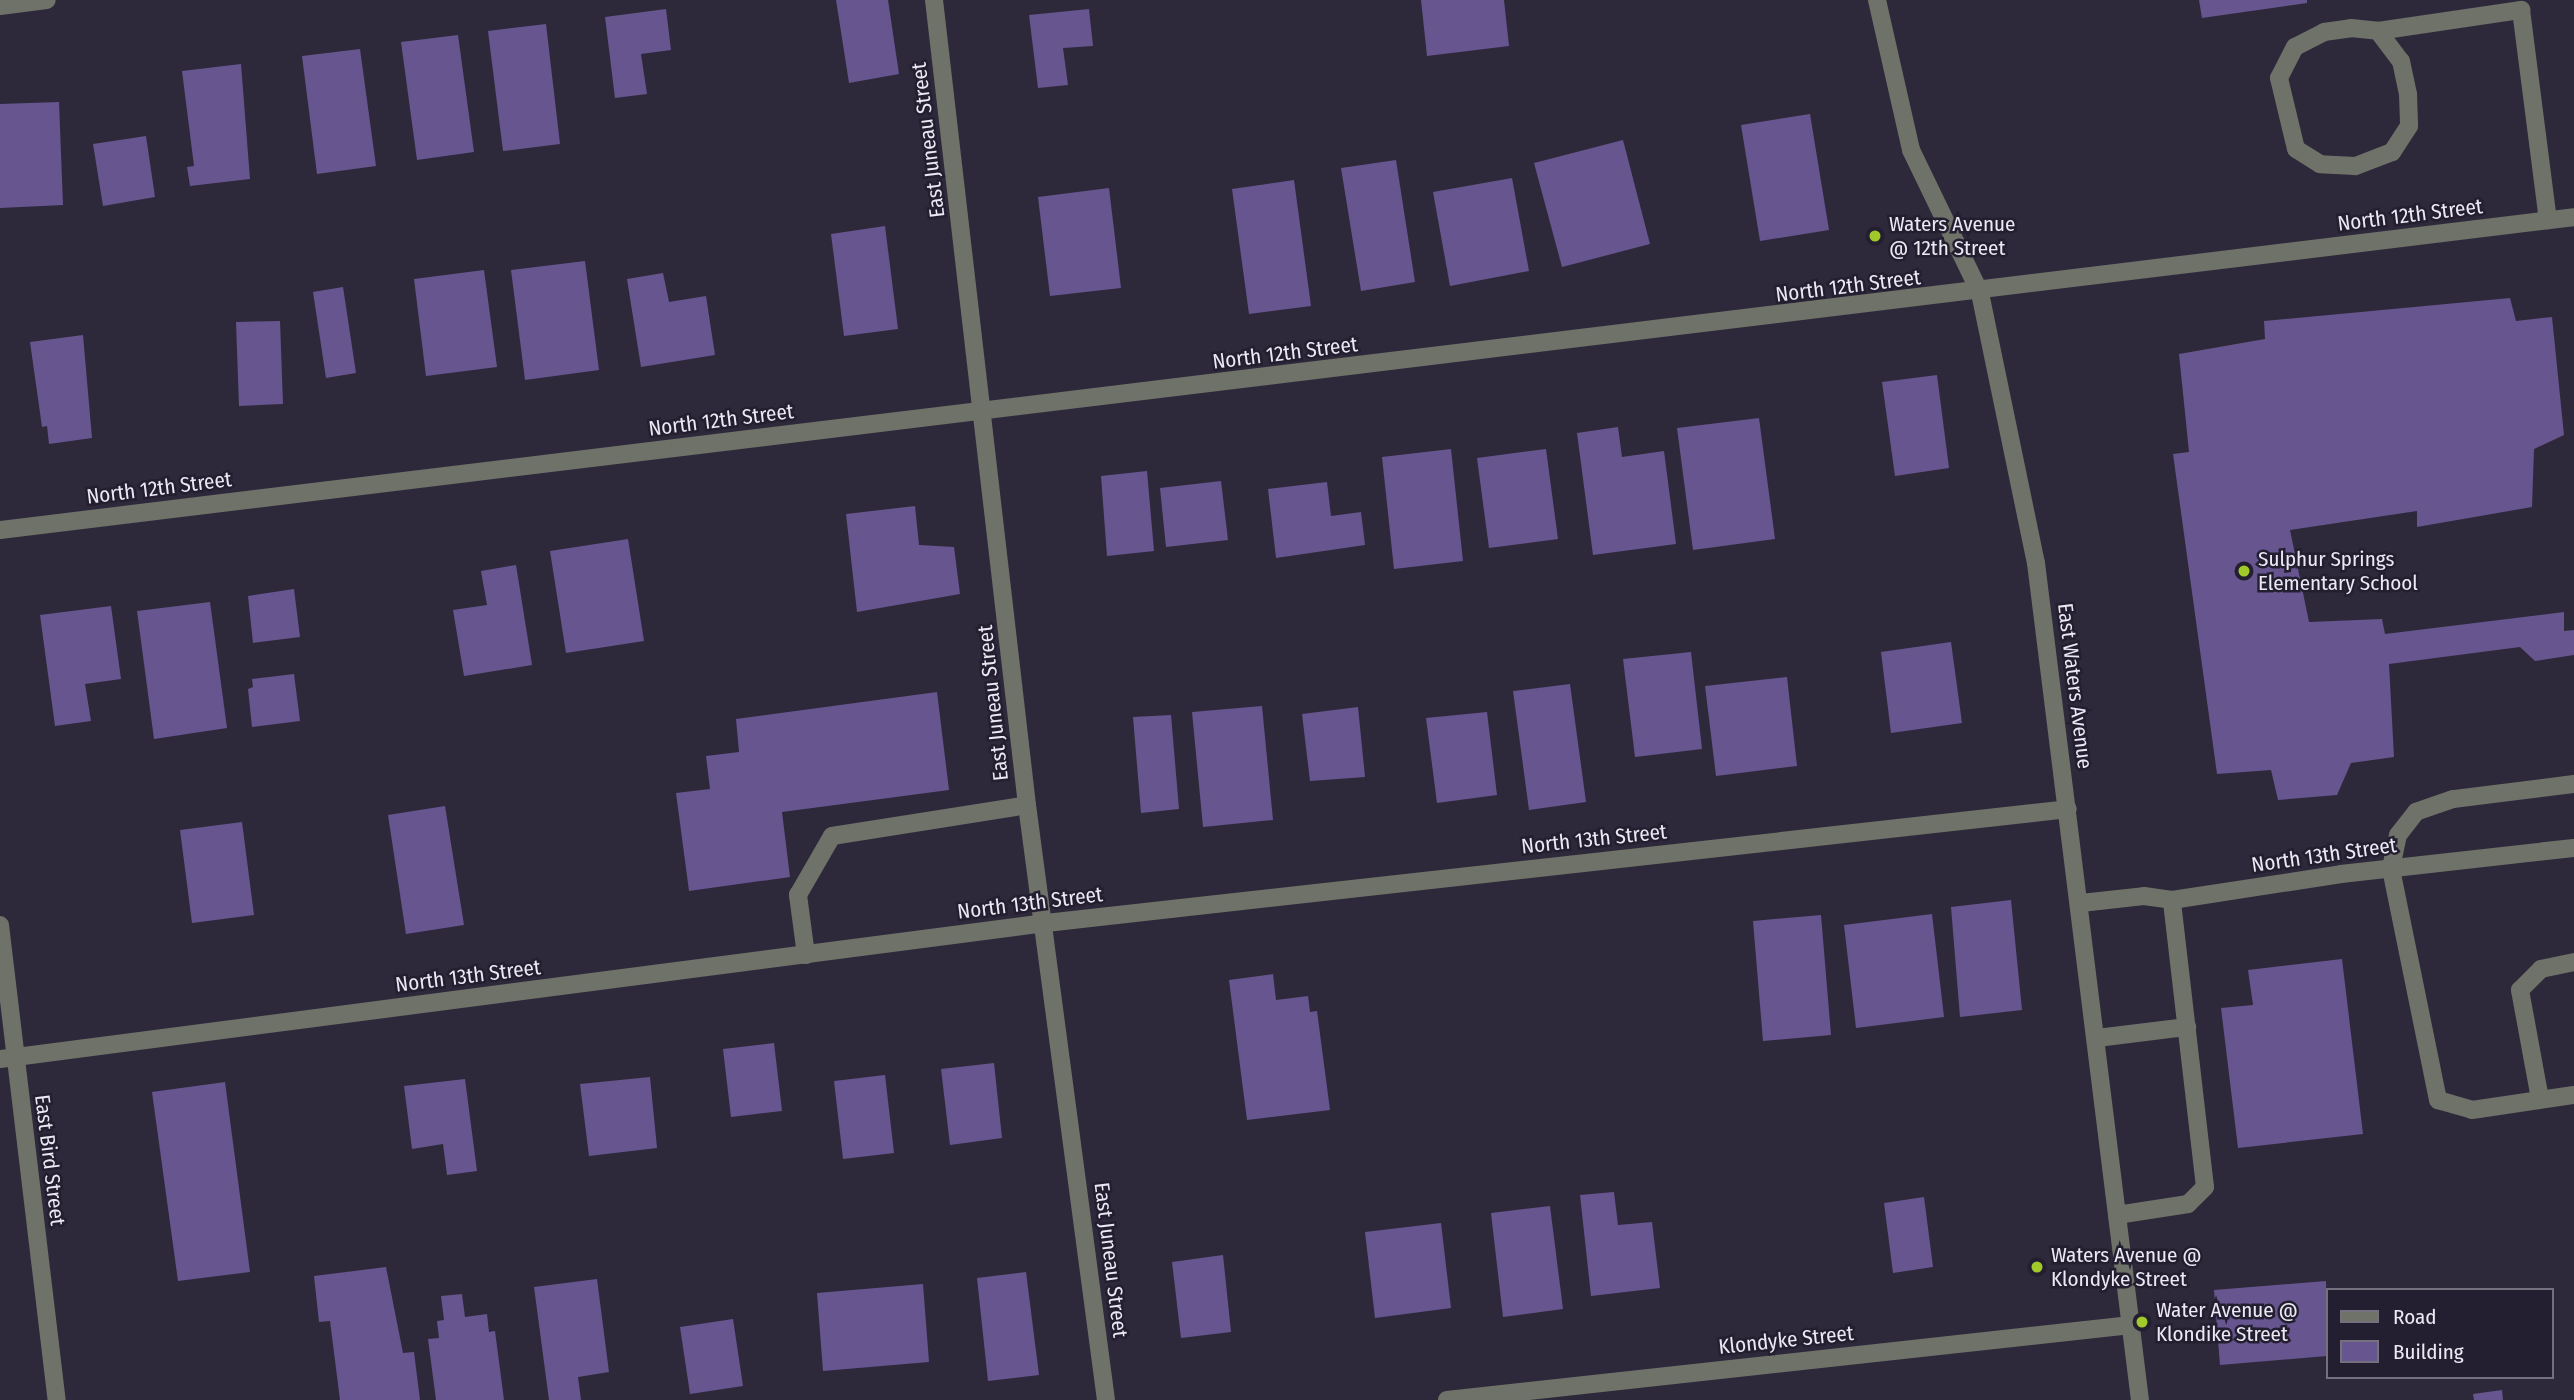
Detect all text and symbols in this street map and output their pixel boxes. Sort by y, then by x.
street label: East Juneau Street [906,61,950,219]
street label: North 12th Street [2336,194,2484,236]
place label: Waters Avenue @ 12th Street [1889,211,2015,261]
marker: Waters Avenue @ 12th Street [1867,228,1883,244]
street label: North 12th Street [1774,265,1922,307]
street label: North 12th Street [1211,332,1359,374]
street label: North 12th Street [647,399,795,441]
street label: North 12th Street [85,467,233,509]
place label: Sulphur Springs Elementary School [2258,546,2418,596]
marker: Sulphur Springs Elementary School [2236,563,2252,579]
street label: East Waters Avenue [2052,602,2098,770]
street label: East Juneau Street [972,624,1014,782]
street label: North 13th Street [1520,819,1668,859]
street label: North 13th Street [2250,832,2398,878]
street label: North 13th Street [956,882,1104,924]
street label: North 13th Street [394,955,542,997]
street label: East Bird Street [29,1093,71,1227]
street label: East Juneau Street [1089,1181,1133,1339]
place label: Waters Avenue @ Klondyke Street [2051,1242,2202,1292]
marker: Waters Avenue @ Klondyke Street [2029,1259,2045,1275]
legend [2326,1288,2553,1379]
place label: Water Avenue @ Klondike Street [2156,1297,2298,1347]
text: Road [2393,1304,2437,1330]
marker: Water Avenue @ Klondike Street [2134,1314,2150,1330]
street label: Klondyke Street [1717,1320,1855,1360]
text: Building [2393,1339,2464,1365]

